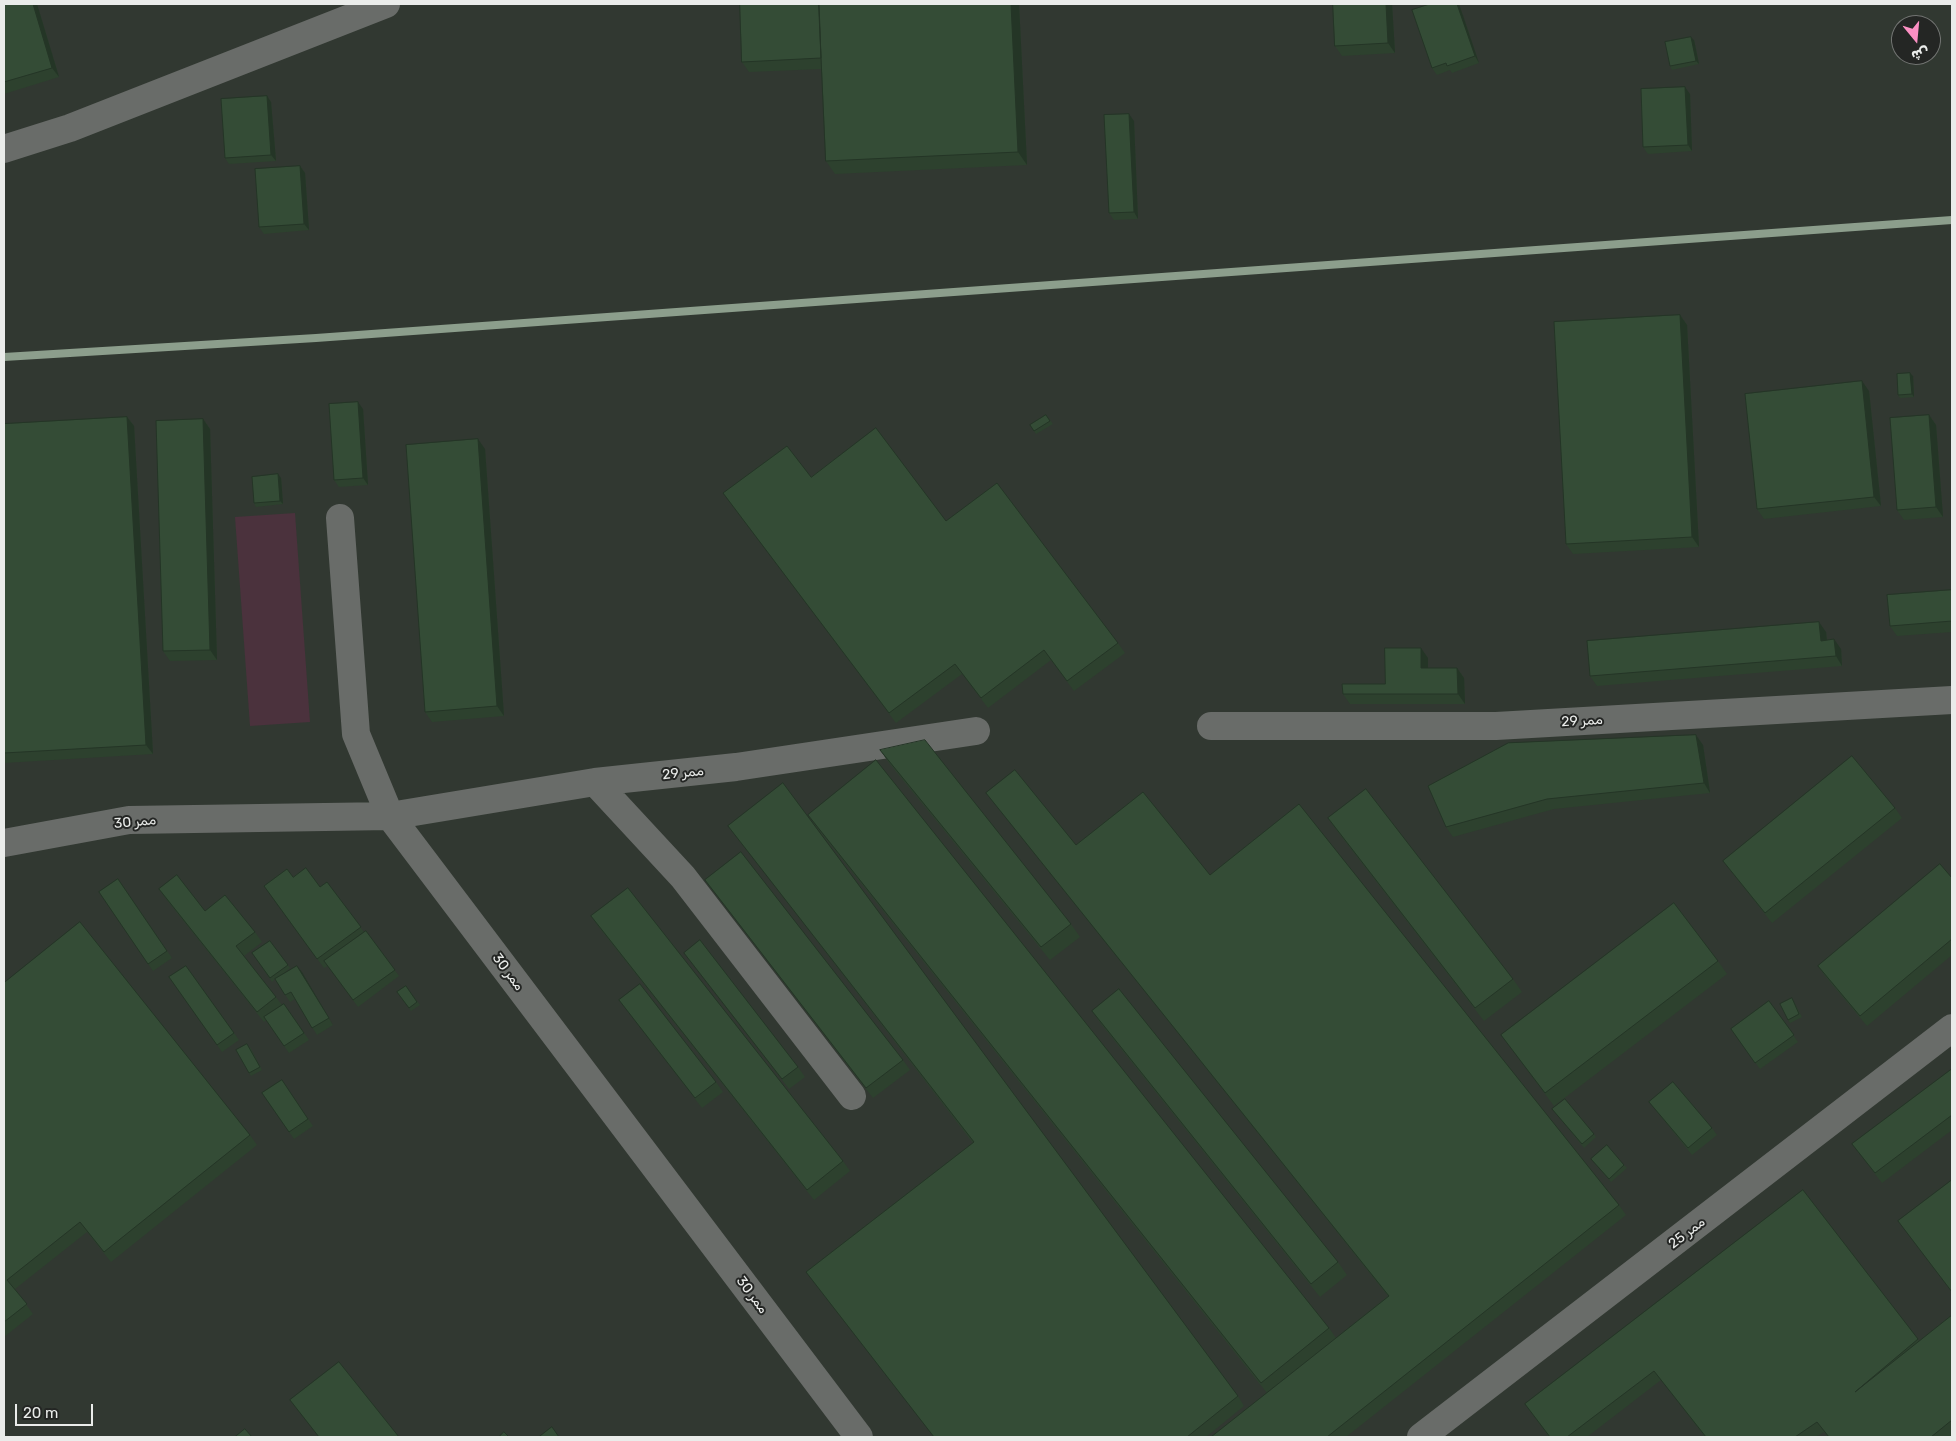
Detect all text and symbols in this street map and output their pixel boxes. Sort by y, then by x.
north arrow [1891,15,1941,65]
text: ش [1909,43,1931,65]
street label: ممر 29 [1561,712,1603,730]
street label: ممر 29 [661,762,705,784]
street label: ممر 30 [113,812,157,832]
street label: ممر 30 [489,950,527,994]
street label: ممر 25 [1665,1214,1709,1252]
street label: ممر 30 [733,1273,771,1317]
scale bar [18,1394,95,1426]
text: 20 m [23,1404,58,1422]

